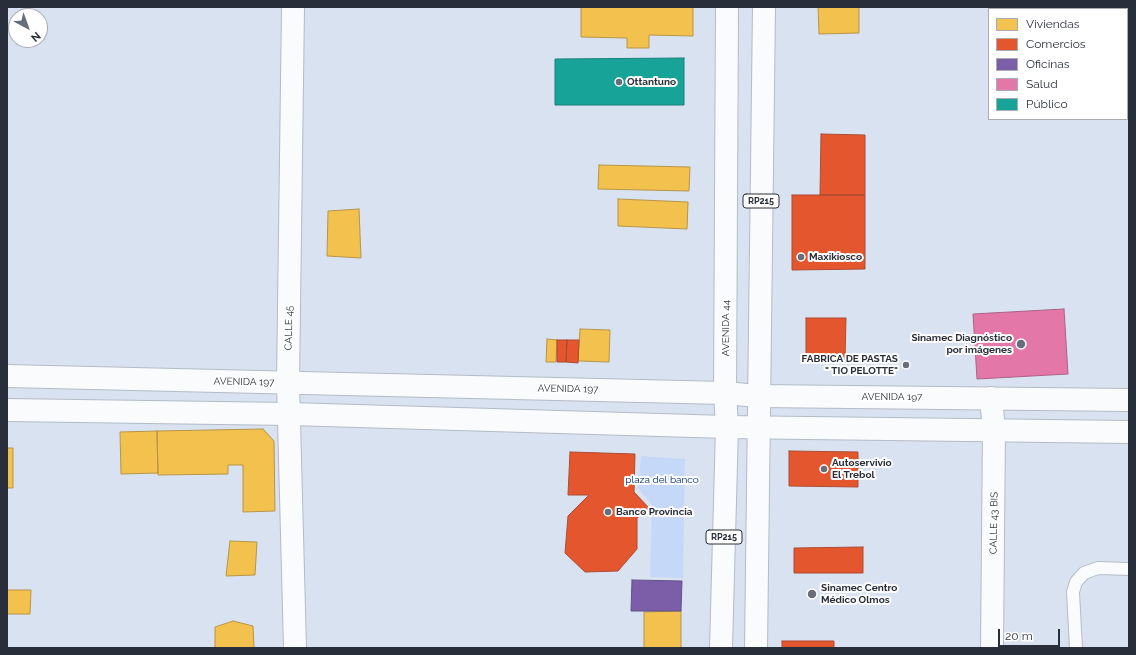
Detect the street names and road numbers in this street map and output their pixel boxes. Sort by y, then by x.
road number: RP215 [743,194,779,208]
street label: AVENIDA 44 [720,300,732,356]
street label: CALLE 45 [283,306,295,350]
street label: AVENIDA 197 [213,375,275,389]
street label: AVENIDA 197 [537,382,599,396]
street label: AVENIDA 197 [862,391,922,403]
street label: CALLE 43 BIS [987,492,1001,554]
road number: RP215 [706,530,742,544]

